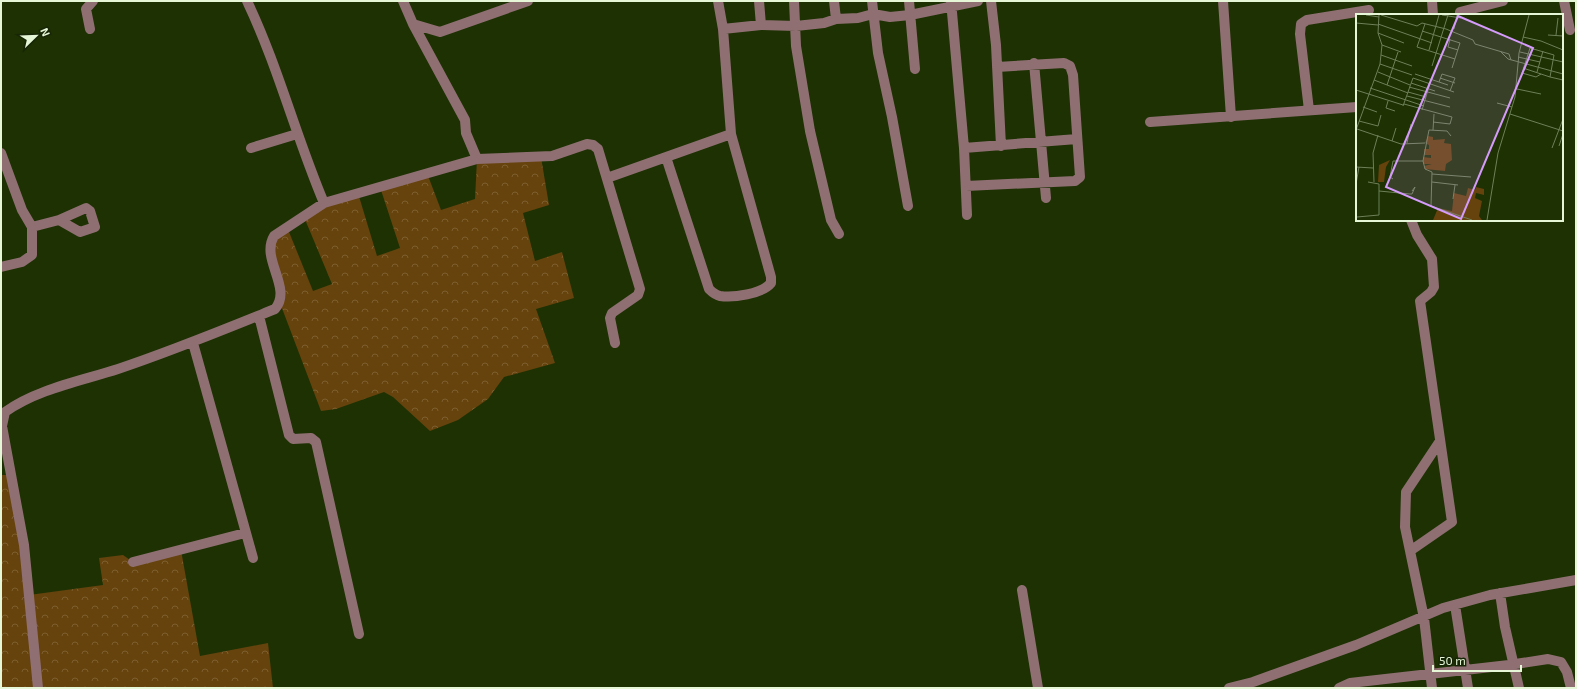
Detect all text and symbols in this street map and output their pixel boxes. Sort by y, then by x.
inset map [1356,14,1563,221]
north arrow [16,16,56,56]
text: N [38,26,53,38]
scale bar [1433,647,1521,673]
text: 50 m [1439,653,1466,667]

